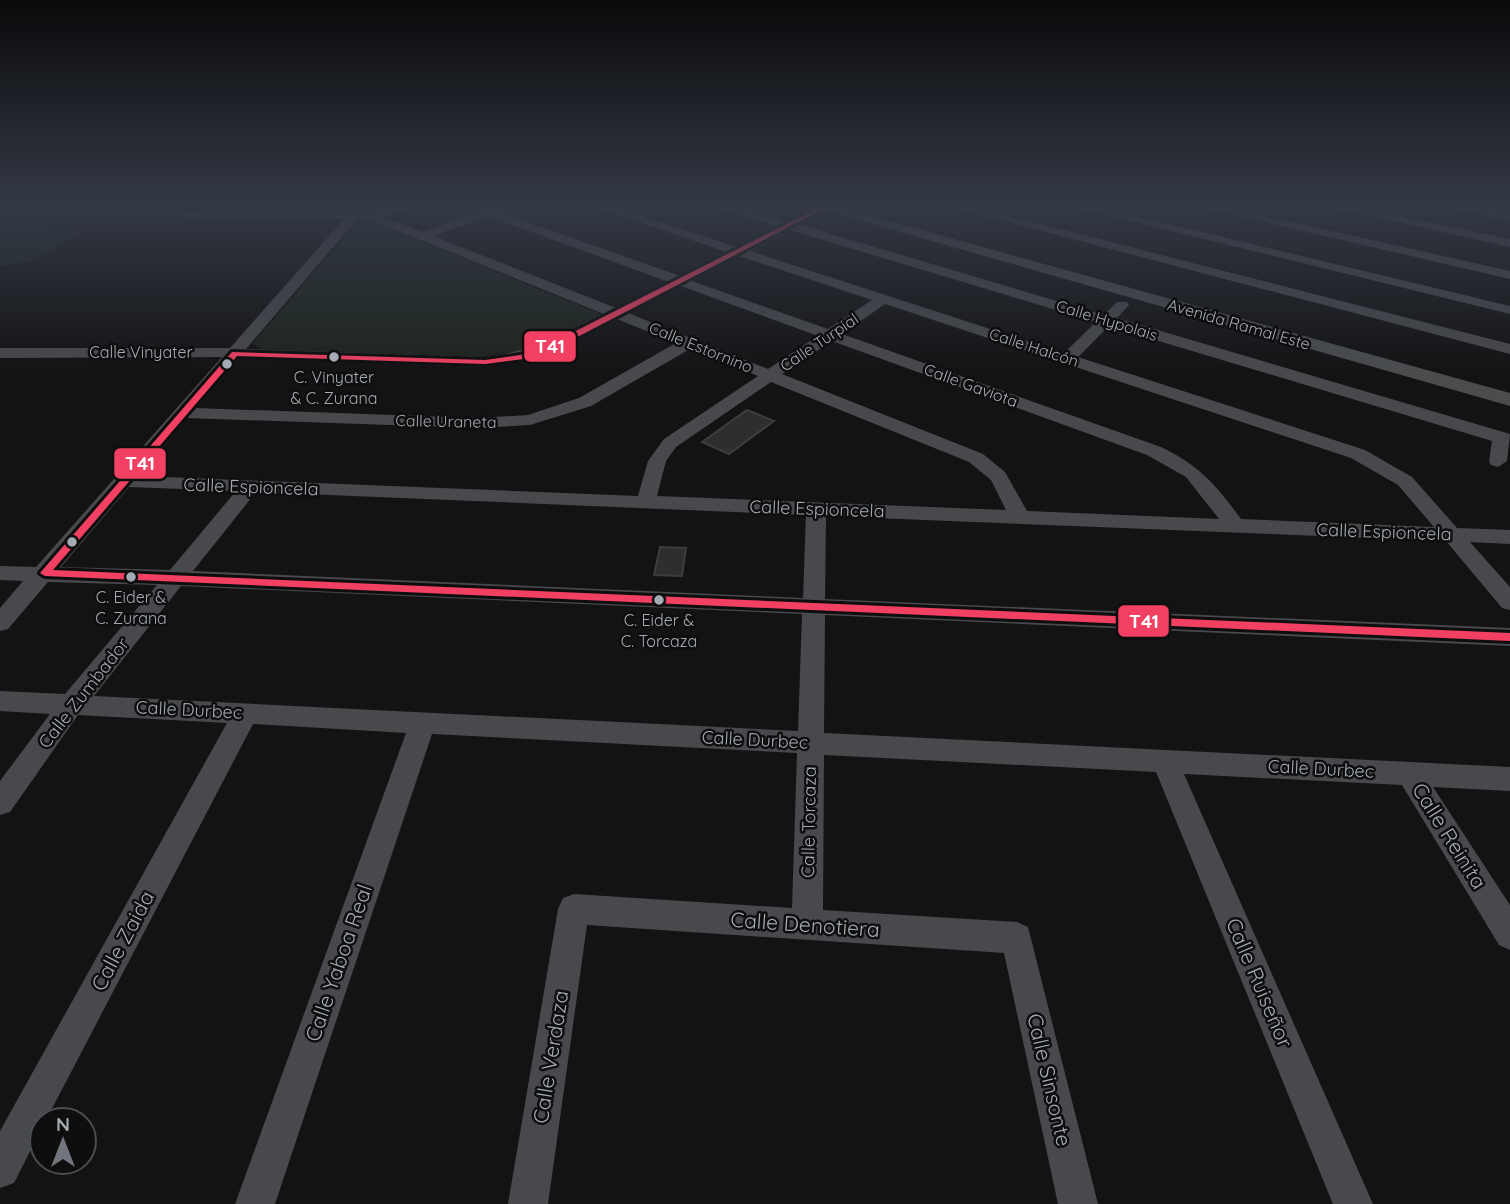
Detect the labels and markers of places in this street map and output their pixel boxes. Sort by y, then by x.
marker: C. Vinyater & C. Zurana [327,350,341,364]
unlabelled marker [220,357,234,371]
place label: C. Vinyater & C. Zurana [291,367,377,408]
unlabelled marker [65,535,79,549]
marker: C. Eider & C. Zurana [124,570,138,584]
place label: C. Eider & C. Zurana [95,587,167,628]
marker: C. Eider & C. Torcaza [652,593,666,607]
place label: C. Eider & C. Torcaza [621,610,697,651]

